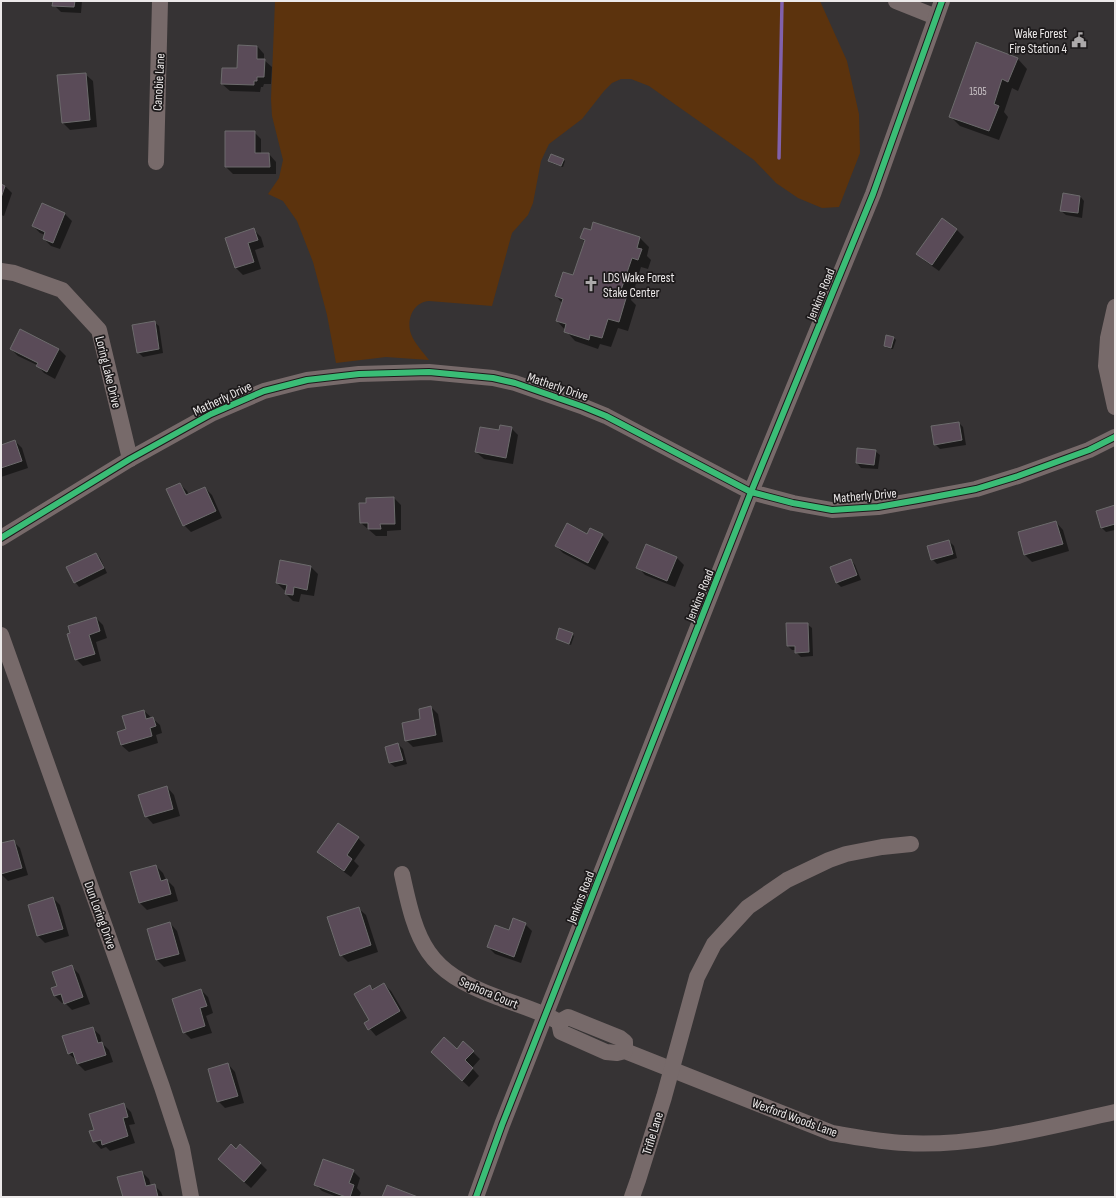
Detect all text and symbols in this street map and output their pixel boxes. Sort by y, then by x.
place label: Wake Forest Fire Station 4 [1009,26,1068,57]
public building icon: Wake Forest Fire Station 4 [1070,31,1088,49]
street label: Canobie Lane [149,53,168,111]
house number: 1505 [969,85,987,98]
street label: Jenkins Road [803,266,839,324]
place label: LDS Wake Forest Stake Center [603,270,674,301]
church icon: LDS Wake Forest Stake Center [582,275,600,293]
street label: Loring Lake Drive [91,335,125,410]
street label: Matherly Drive [525,369,590,405]
street label: Matherly Drive [190,378,255,420]
street label: Matherly Drive [833,485,897,507]
street label: Jenkins Road [682,567,718,625]
street label: Jenkins Road [563,869,598,927]
street label: Dun Loring Drive [80,879,120,952]
street label: Sephora Court [457,973,521,1013]
street label: Wexford Woods Lane [750,1095,840,1141]
street label: Trifle Lane [639,1110,667,1157]

